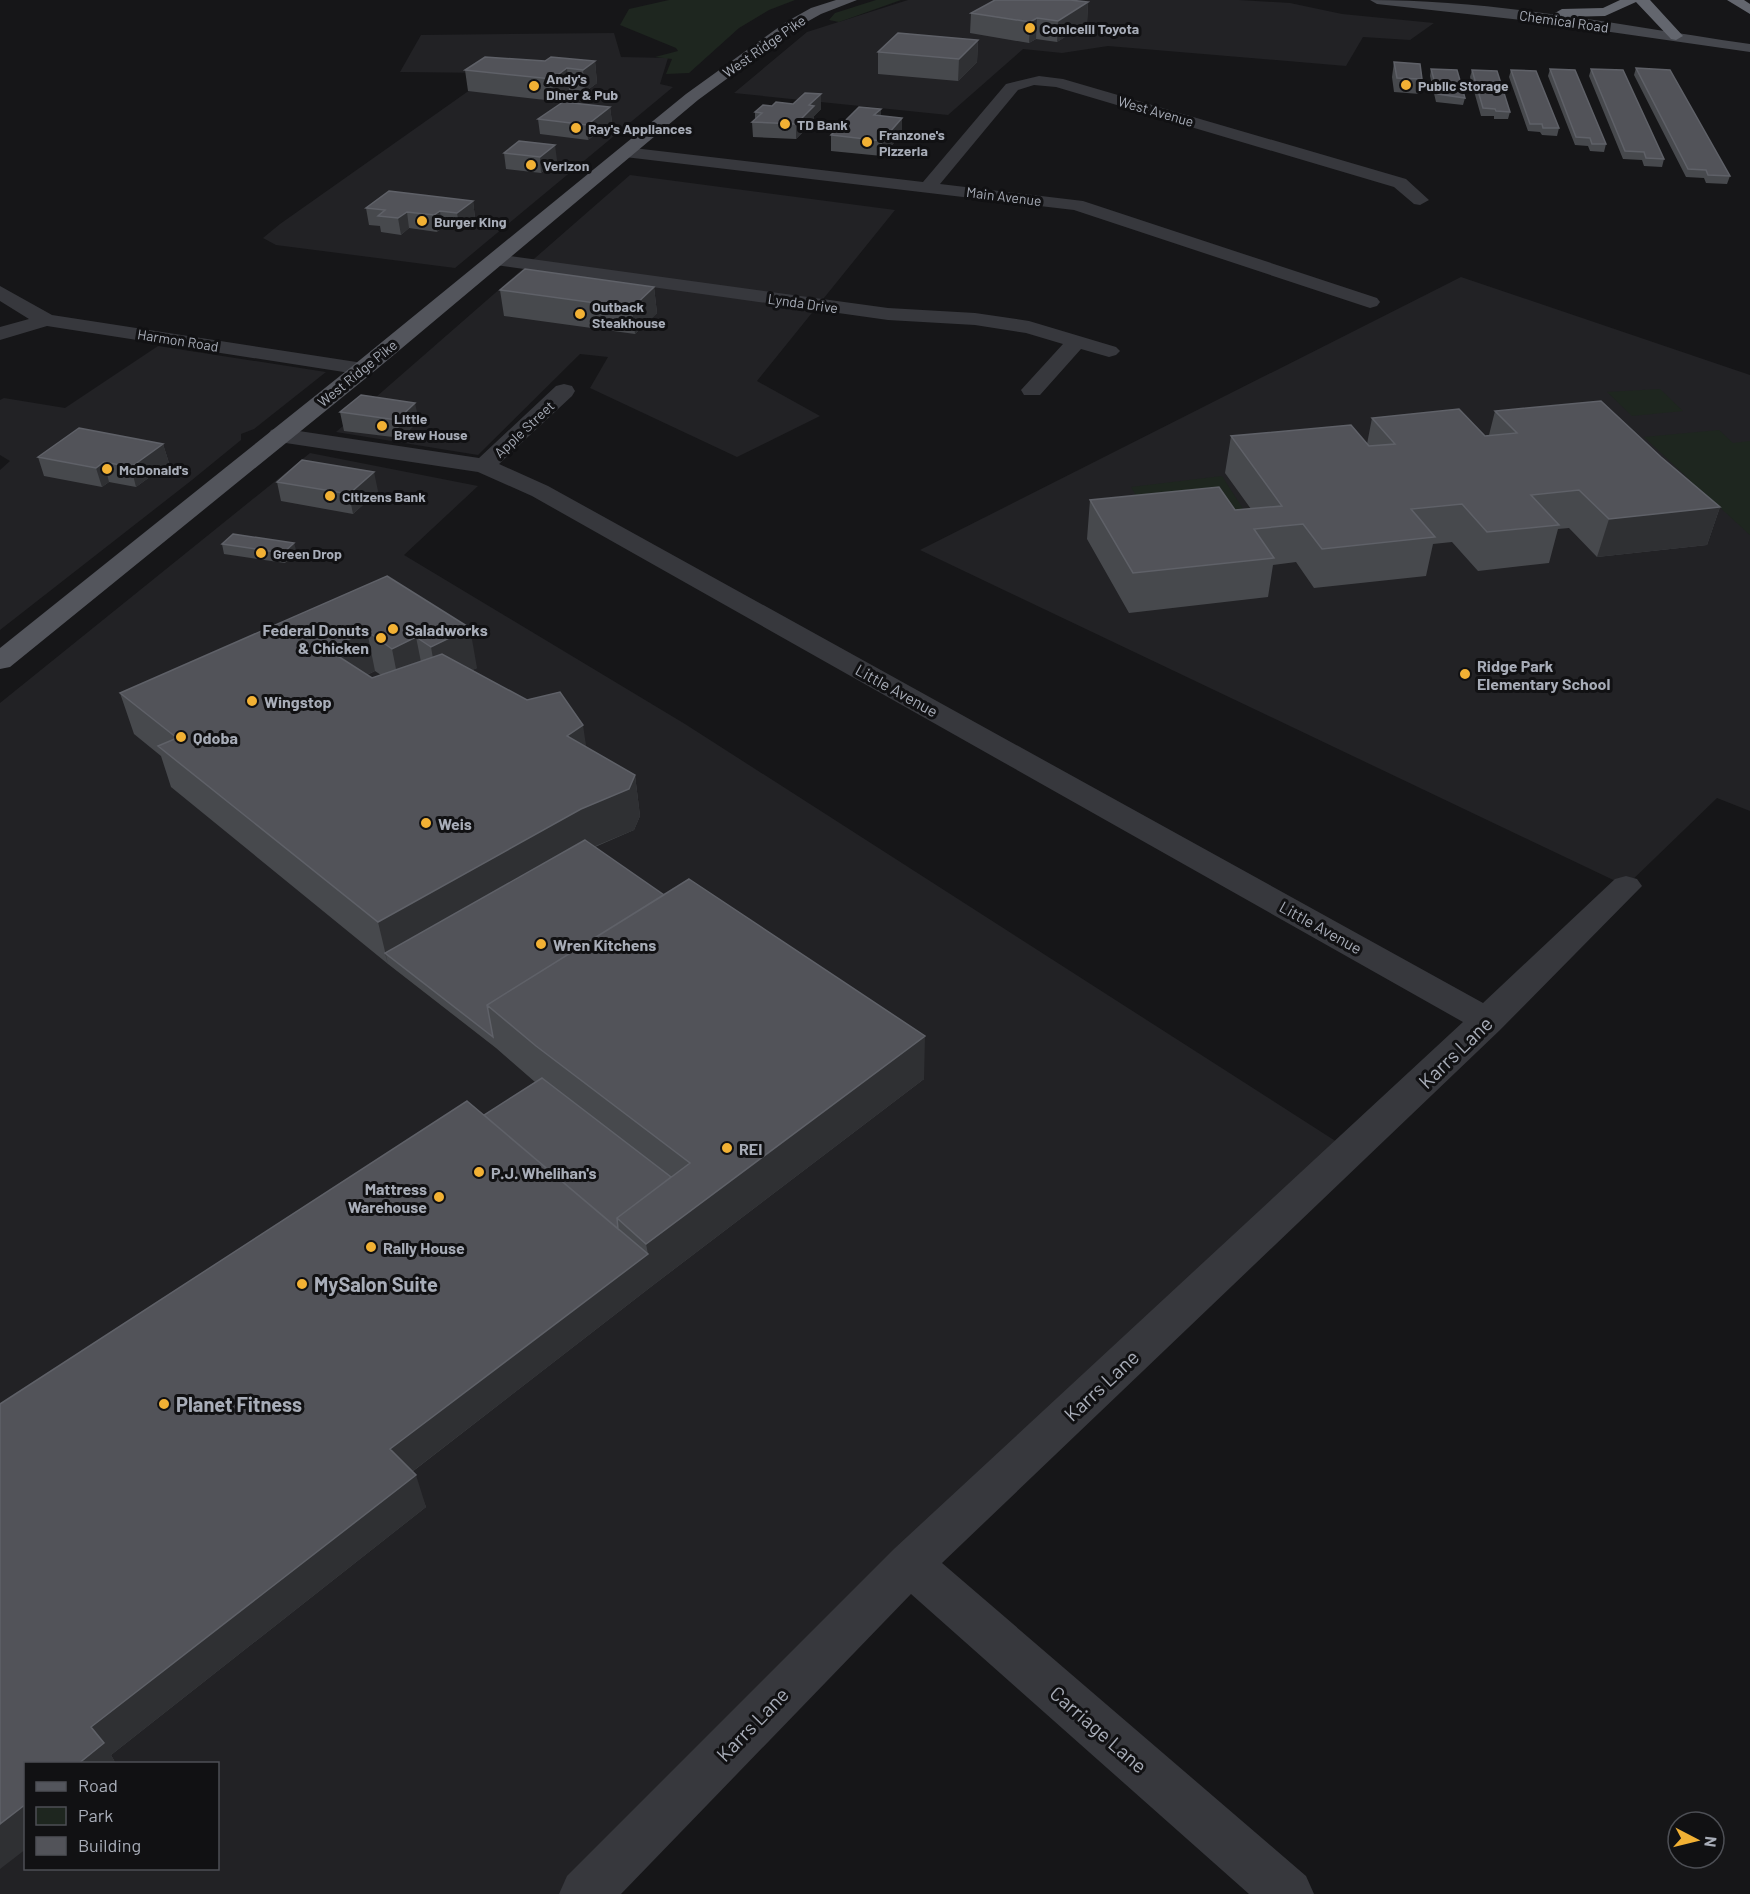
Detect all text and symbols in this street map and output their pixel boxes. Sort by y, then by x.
street label: Chemical Road [1518,6,1610,36]
street label: West Ridge Pike [719,11,809,81]
place label: Conicelli Toyota [1042,20,1139,37]
marker: Conicelli Toyota [1023,21,1037,35]
place label: Andy's Diner & Pub [546,70,618,103]
place label: Public Storage [1418,77,1509,94]
marker: Public Storage [1399,78,1413,92]
marker: Andy's Diner & Pub [527,79,541,93]
street label: West Avenue [1116,92,1196,130]
place label: TD Bank [797,116,848,133]
marker: TD Bank [778,117,792,131]
place label: Ray's Appliances [588,120,692,137]
marker: Ray's Appliances [569,121,583,135]
place label: Franzone's Pizzeria [879,126,945,159]
marker: Franzone's Pizzeria [860,135,874,149]
place label: Verizon [543,157,589,174]
marker: Verizon [524,158,538,172]
street label: Main Avenue [965,183,1043,209]
place label: Burger King [434,213,507,230]
marker: Burger King [415,214,429,228]
street label: Lynda Drive [767,290,839,316]
place label: Outback Steakhouse [592,298,666,331]
marker: Outback Steakhouse [573,307,587,321]
street label: Harmon Road [136,325,220,355]
street label: West Ridge Pike [314,336,400,410]
street label: Apple Street [491,397,557,461]
place label: Little Brew House [394,410,468,443]
marker: Little Brew House [375,419,389,433]
place label: McDonald's [119,461,188,478]
marker: McDonald's [100,462,114,476]
place label: Citizens Bank [342,488,426,505]
marker: Citizens Bank [323,489,337,503]
place label: Green Drop [273,545,342,562]
marker: Green Drop [254,546,268,560]
place label: Federal Donuts & Chicken [262,620,369,657]
place label: Saladworks [405,620,488,639]
marker: Saladworks [386,622,400,636]
marker: Federal Donuts & Chicken [374,631,388,645]
place label: Ridge Park Elementary School [1477,656,1611,693]
street label: Little Avenue [853,660,941,720]
marker: Ridge Park Elementary School [1458,667,1472,681]
place label: Wingstop [264,692,332,711]
marker: Wingstop [245,694,259,708]
place label: Qdoba [193,728,238,747]
marker: Qdoba [174,730,188,744]
place label: Weis [438,814,472,833]
marker: Weis [419,816,433,830]
street label: Little Avenue [1277,897,1365,957]
place label: Wren Kitchens [553,935,656,954]
marker: Wren Kitchens [534,937,548,951]
street label: Karrs Lane [1413,1011,1497,1093]
place label: REI [739,1139,762,1158]
marker: REI [720,1141,734,1155]
place label: P.J. Whelihan's [491,1163,597,1182]
marker: P.J. Whelihan's [472,1165,486,1179]
place label: Mattress Warehouse [348,1179,427,1216]
marker: Mattress Warehouse [432,1190,446,1204]
place label: Rally House [383,1238,465,1257]
marker: Rally House [364,1240,378,1254]
place label: MySalon Suite [314,1272,438,1296]
marker: MySalon Suite [295,1277,309,1291]
street label: Karrs Lane [1059,1344,1143,1426]
place label: Planet Fitness [176,1392,302,1416]
marker: Planet Fitness [157,1397,171,1411]
street label: Carriage Lane [1046,1680,1152,1778]
street label: Karrs Lane [711,1682,793,1766]
legend [24,1762,219,1870]
text: Road [78,1774,118,1796]
text: Park [78,1804,113,1826]
north arrow [1666,1810,1726,1870]
text: Building [78,1834,141,1856]
text: N [1701,1835,1721,1848]

